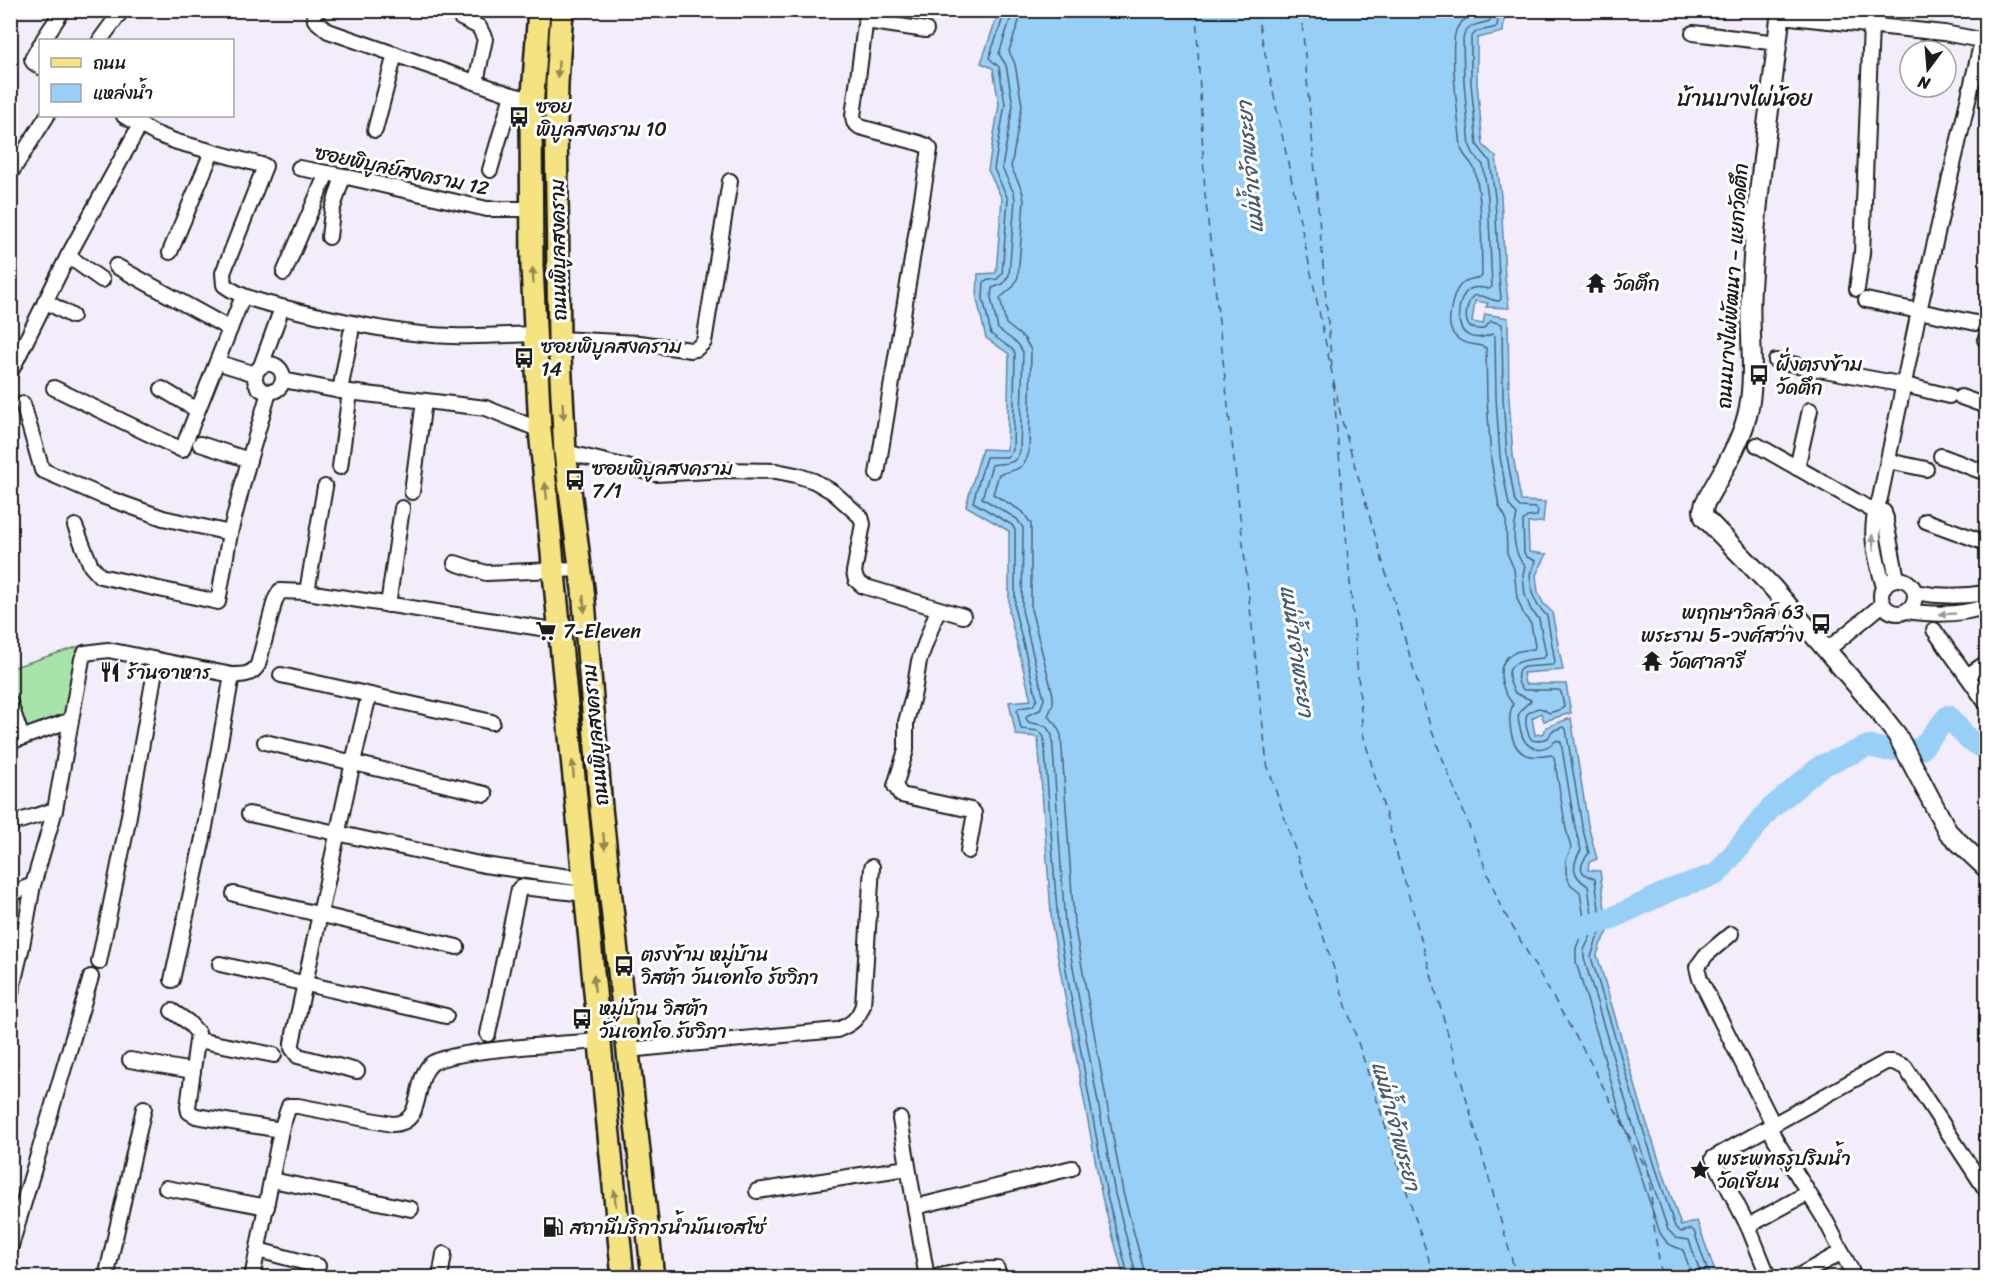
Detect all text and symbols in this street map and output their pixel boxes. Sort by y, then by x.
legend [39,39,234,117]
north arrow [1898,39,1958,99]
text: ถนน [93,47,126,79]
one-way arrow [553,59,563,78]
text: N [1914,67,1934,99]
text: แหล่งน้ำ [93,77,153,109]
district label: บ้านบางไผ่น้อย [1677,79,1813,118]
place label: ซอย พิบูลสงคราม 10 [536,89,667,147]
water label: แม่น้ำเจ้าพระยา [1225,97,1275,235]
bus stop icon: ซอย พิบูลสงคราม 10 [507,105,531,129]
street label: ซอยพิบูลย์สงคราม 12 [311,135,493,206]
street label: ถนนบางไผ่พัฒนา – แยกวัดตึก [1706,162,1759,410]
street label: ถนนพิบูลสงคราม [540,178,577,321]
one-way arrow [528,266,537,285]
place label: วัดตึก [1613,266,1660,301]
temple icon: วัดตึก [1584,271,1608,295]
place label: ซอยพิบูลสงคราม 14 [541,329,682,387]
bus stop icon: ซอยพิบูลสงคราม 14 [512,346,536,370]
place label: ฝั่งตรงข้าม วัดตึก [1776,347,1863,405]
bus stop icon: ฝั่งตรงข้าม วัดตึก [1747,363,1771,387]
one-way arrow [558,401,567,420]
place label: ซอยพิบูลสงคราม 7/1 [592,451,733,509]
bus stop icon: ซอยพิบูลสงคราม 7/1 [563,468,587,492]
one-way arrow [541,481,551,500]
one-way arrow [1869,533,1878,552]
water label: แม่น้ำเจ้าพระยา [1269,583,1325,721]
one-way arrow [579,595,589,614]
place label: พฤกษาวิลล์ 63 พระราม 5-วงศ์สว่าง [1641,595,1804,653]
one-way arrow [1938,609,1957,618]
bus stop icon: พฤกษาวิลล์ 63 พระราม 5-วงศ์สว่าง [1809,612,1833,636]
place label: 7-Eleven [563,614,641,649]
supermarket icon: 7-Eleven [534,619,558,643]
place label: วัดศาลารี [1669,644,1746,679]
temple icon: วัดศาลารี [1640,649,1664,673]
place label: ร้านอาหาร [127,655,212,690]
restaurant icon: ร้านอาหาร [98,660,122,684]
street label: ถนนพิบูลสงคราม [572,662,619,807]
one-way arrow [568,759,578,778]
one-way arrow [599,831,609,850]
place label: ตรงข้าม หมู่บ้าน วิสต้า วันเอทโอ รัชวิภา [641,937,819,995]
bus stop icon: ตรงข้าม หมู่บ้าน วิสต้า วันเอทโอ รัชวิภา [612,954,636,978]
one-way arrow [589,974,599,993]
place label: หมู่บ้าน วิสต้า วันเอทโอ รัชวิภา [599,991,727,1049]
bus stop icon: หมู่บ้าน วิสต้า วันเอทโอ รัชวิภา [570,1007,594,1031]
water label: แม่น้ำเจ้าพระยา [1360,1057,1432,1197]
place label: พระพุทธรูปริมน้ำ วัดเขียน [1717,1141,1851,1199]
place icon: พระพุทธรูปริมน้ำ วัดเขียน [1688,1158,1712,1182]
one-way arrow [610,1189,620,1208]
place label: สถานีบริการน้ำมันเอสโซ่ [569,1210,767,1245]
fuel station icon: สถานีบริการน้ำมันเอสโซ่ [541,1215,565,1239]

